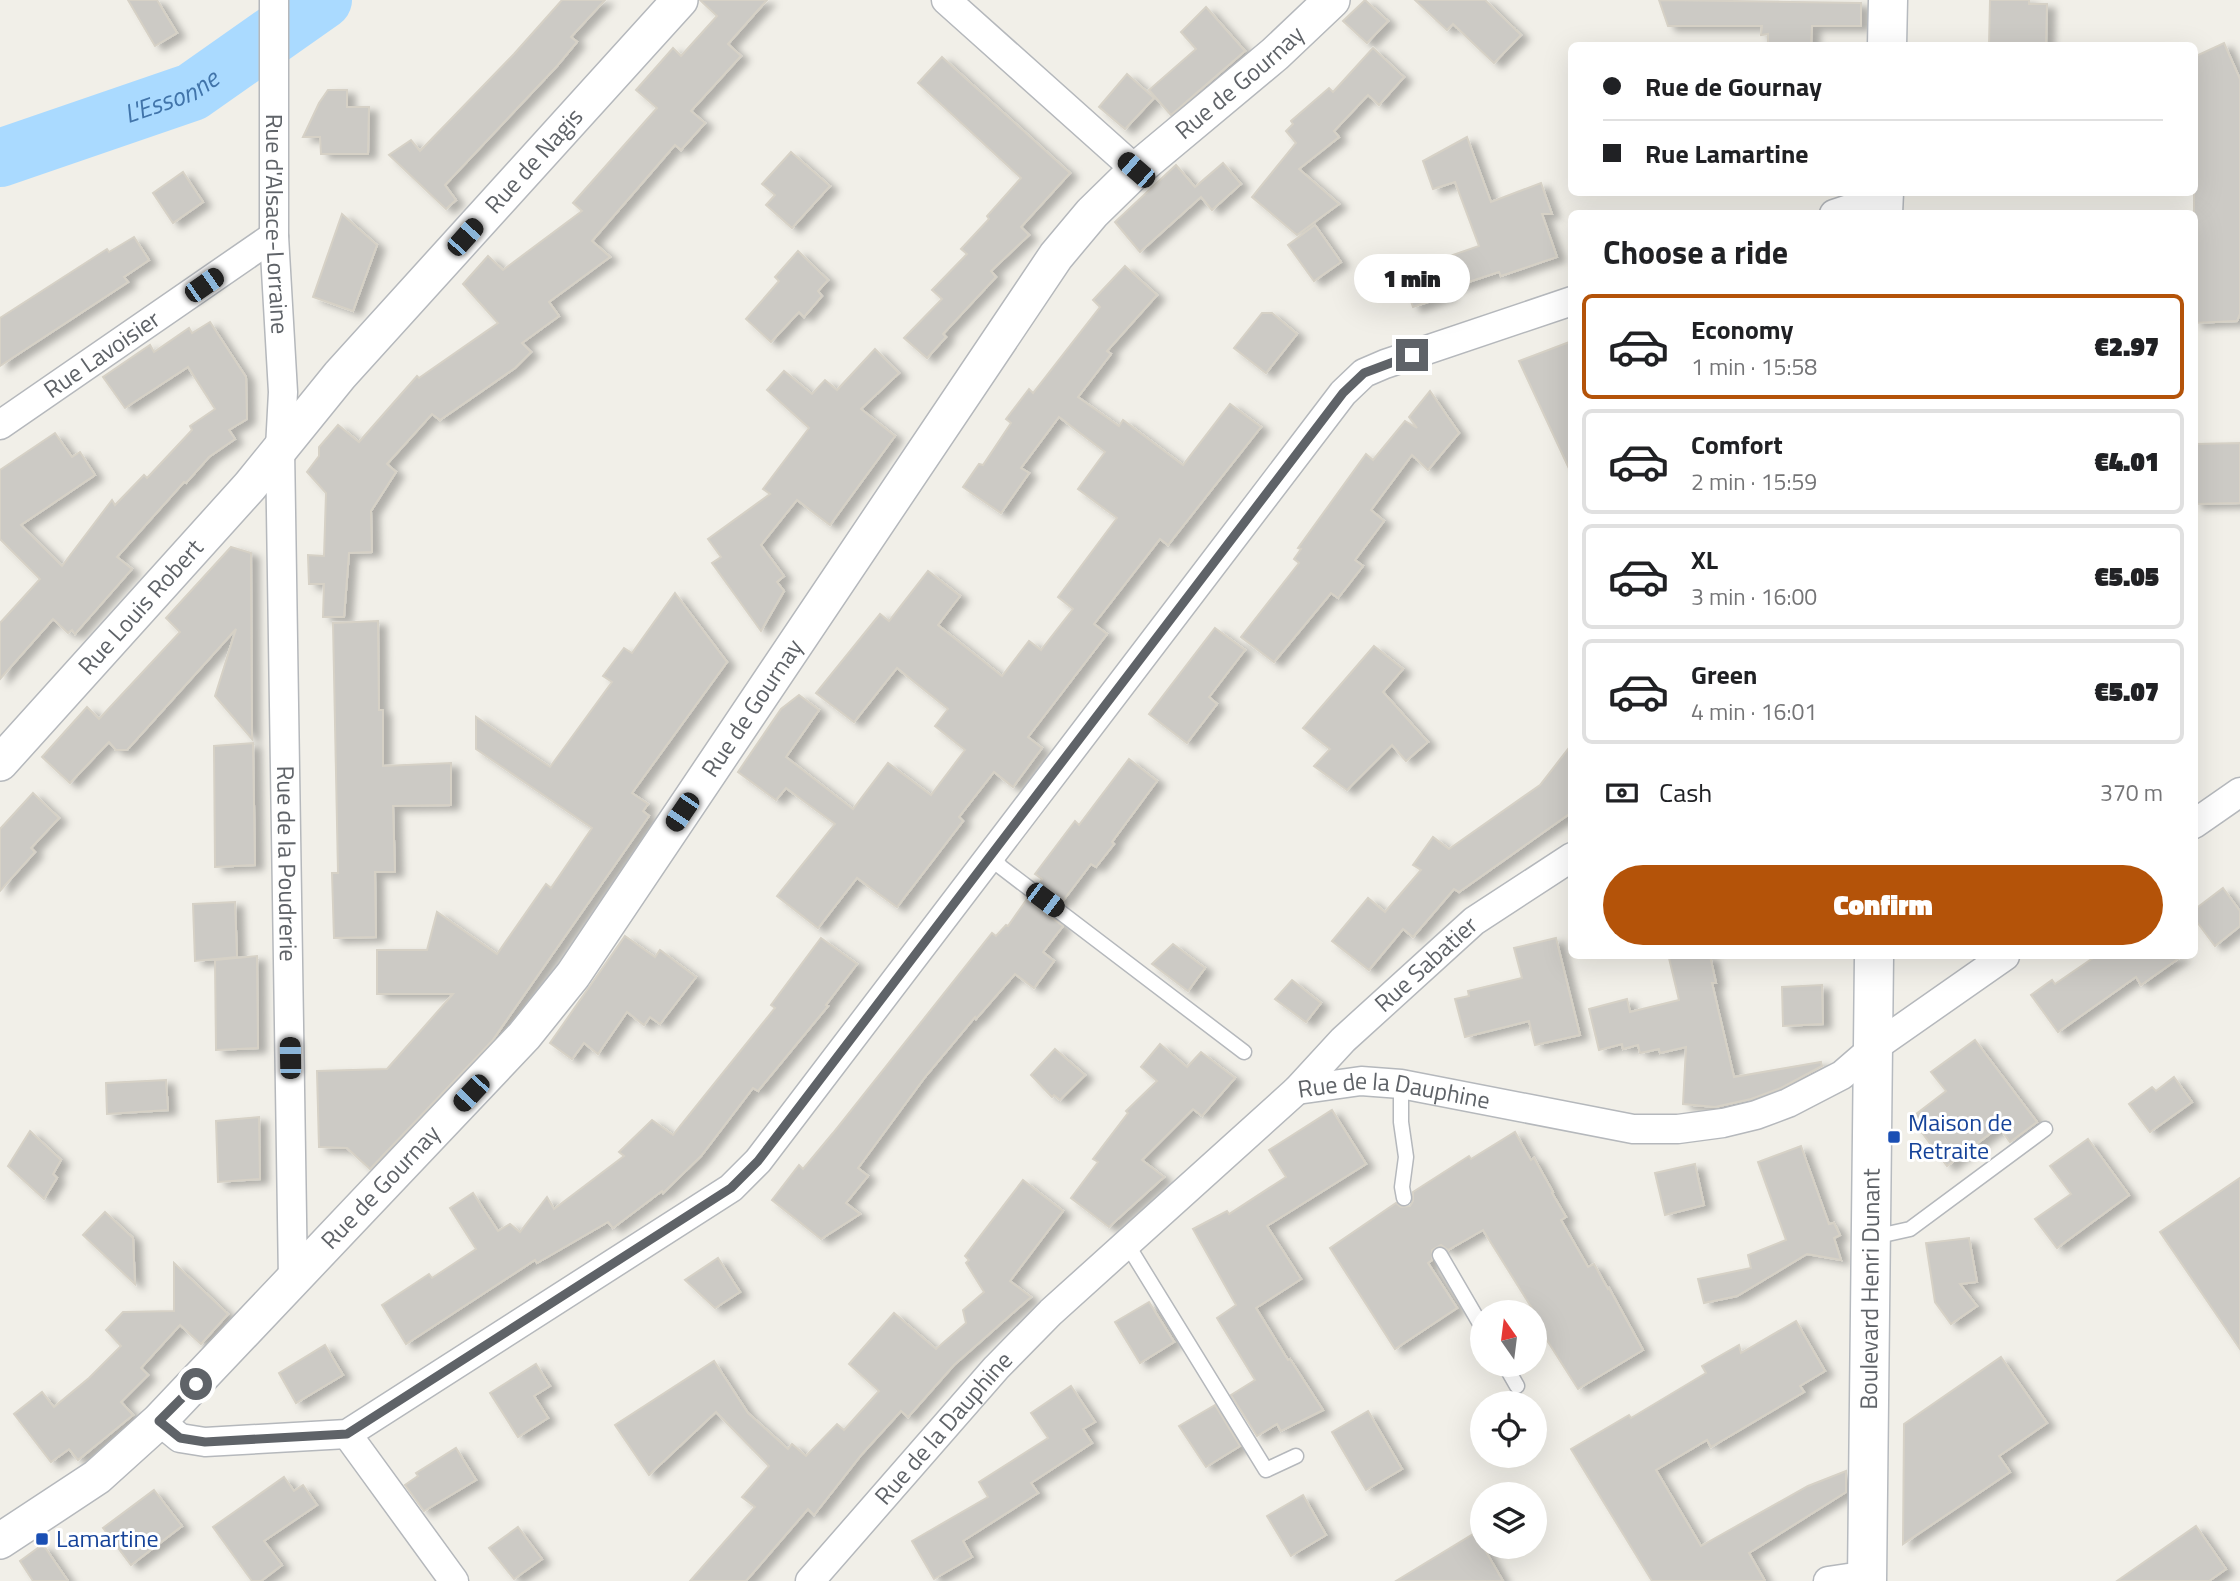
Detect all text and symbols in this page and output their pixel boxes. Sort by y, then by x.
street label: Rue de Gournay [1167,16,1312,147]
water label: L'Essonne [118,58,228,133]
text: Rue de Gournay [1645,67,1822,106]
street label: Rue de Nagis [476,99,591,221]
street label: Rue d'Alsace-Lorraine [257,114,299,335]
text: Rue Lamartine [1645,134,1809,173]
car [1114,148,1159,192]
car [444,214,487,260]
text: Choose a ride [1603,228,1788,276]
callout: 1 min [1354,254,1470,302]
text: 1 min [1383,261,1441,296]
car [181,264,228,306]
street label: Rue Lavoisier [36,301,167,407]
text: Economy [1691,310,1793,349]
icon: car [1607,315,1670,378]
text: €2.97 [2094,327,2159,366]
route end [1396,339,1428,371]
text: 1 min · 15:58 [1691,349,1817,384]
text: Comfort [1691,425,1783,464]
icon: car [1607,430,1670,493]
text: €4.01 [2094,442,2159,481]
text: 2 min · 15:59 [1691,464,1817,499]
street label: Rue Louis Robert [69,530,211,682]
text: XL [1691,540,1718,579]
icon: car [1607,545,1670,608]
text: €5.05 [2094,557,2159,596]
text: 3 min · 16:00 [1691,579,1817,614]
street label: Rue de Gournay [692,631,811,784]
text: Green [1691,655,1757,694]
icon: car [1607,660,1670,723]
text: €5.07 [2094,672,2159,711]
text: 4 min · 16:01 [1691,694,1817,729]
street label: Rue de la Poudrerie [268,765,307,962]
text: Cash [1659,773,1712,812]
icon: cash [1603,774,1641,812]
text: 370 m [2100,775,2163,810]
car [662,789,703,835]
button: Confirm [1603,865,2163,945]
car [1022,879,1069,921]
street label: Rue Sabatier [1366,907,1485,1020]
car [280,1037,301,1079]
street label: Rue de la Dauphine [1295,1062,1493,1118]
car [449,1070,494,1116]
place label: Maison de Retraite [1908,1104,2012,1168]
street label: Rue de Gournay [312,1116,448,1257]
marker: Maison de Retraite [1886,1129,1902,1145]
street label: Boulevard Henri Dunant [1850,1168,1889,1410]
north arrow [1470,1300,1547,1377]
map controls [1470,1300,1547,1559]
street label: Rue de la Dauphine [865,1342,1020,1512]
route start [180,1368,212,1400]
button: locate [1470,1391,1547,1468]
button: layers [1470,1482,1547,1559]
place label: Lamartine [56,1520,159,1556]
marker: Lamartine [34,1531,50,1547]

